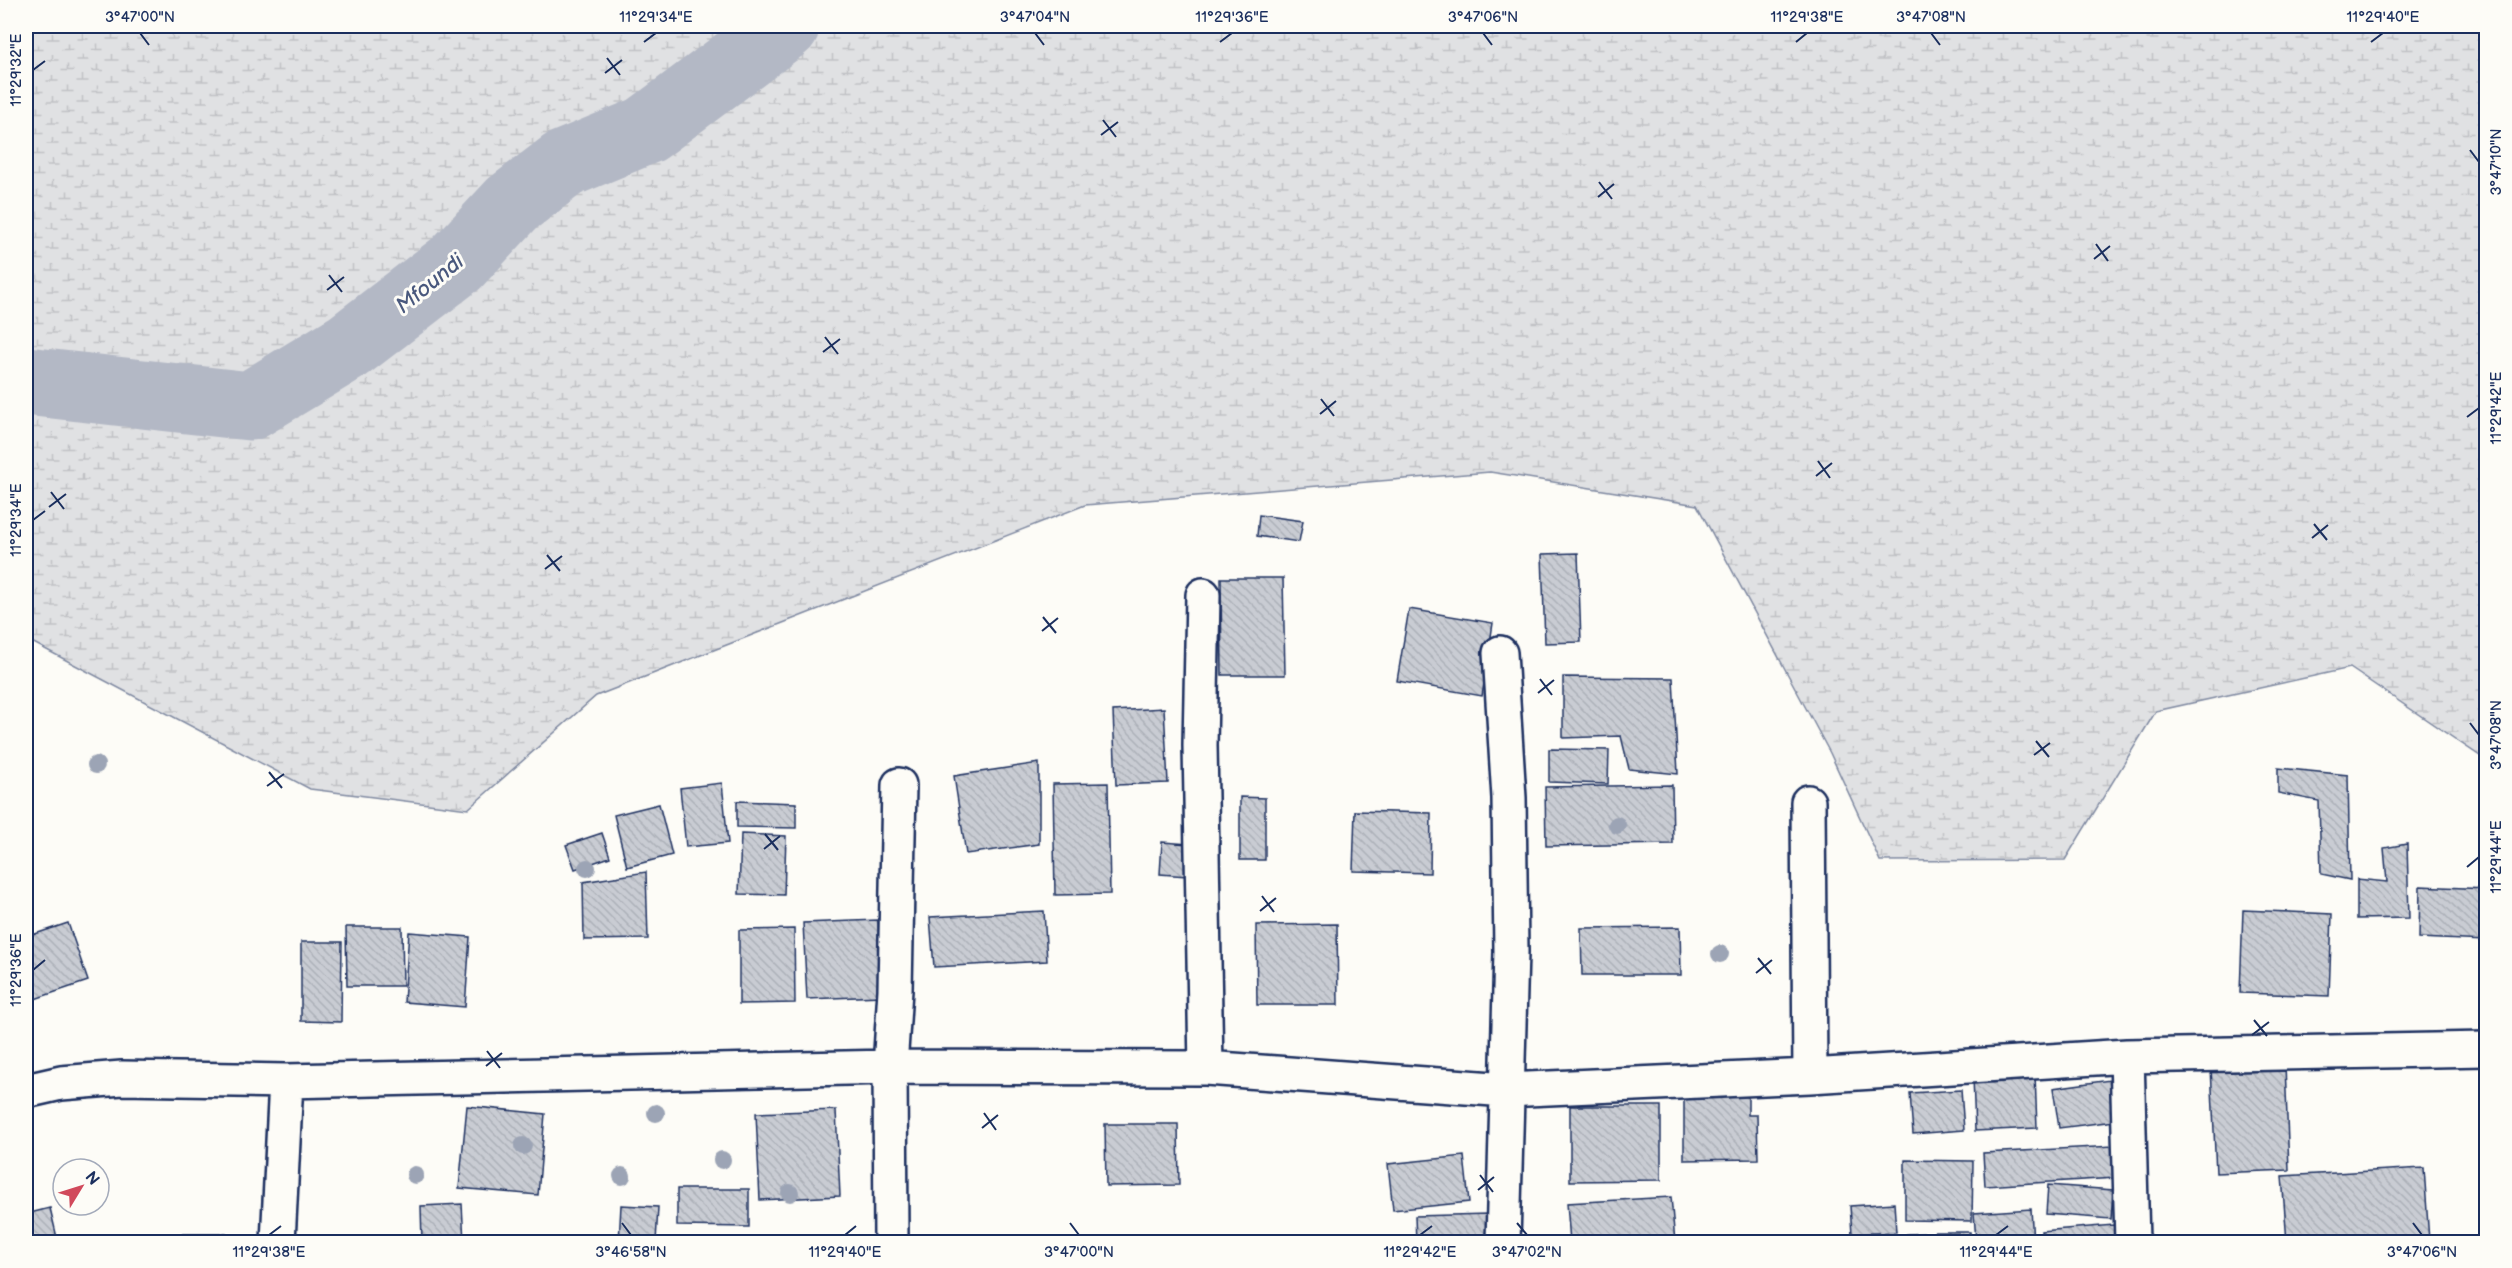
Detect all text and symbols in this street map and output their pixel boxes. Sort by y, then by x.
text: 3°47'00"N [105,8,175,27]
text: 11°29'34"E [619,8,693,27]
text: 3°47'04"N [1000,8,1070,27]
text: 11°29'36"E [1195,8,1269,27]
text: 3°47'06"N [1448,8,1518,27]
text: 11°29'38"E [1771,8,1844,27]
text: 3°47'08"N [1896,8,1966,27]
text: 11°29'40"E [2347,8,2420,27]
text: 11°29'32"E [7,33,26,106]
text: 3°47'10"N [2487,128,2506,196]
water label: Mfoundi [390,248,470,320]
text: 11°29'42"E [2487,371,2506,444]
text: 11°29'34"E [7,483,26,557]
text: 3°47'08"N [2487,700,2506,770]
text: 11°29'44"E [2487,820,2506,894]
text: 11°29'36"E [7,933,26,1007]
north arrow [51,1157,111,1217]
text: N [80,1168,103,1189]
text: 11°29'38"E [233,1243,306,1262]
text: 3°46'58"N [595,1243,667,1262]
text: 11°29'40"E [809,1243,882,1262]
text: 3°47'00"N [1044,1243,1114,1262]
text: 11°29'42"E [1384,1243,1457,1262]
text: 3°47'02"N [1492,1243,1562,1262]
text: 11°29'44"E [1959,1243,2033,1262]
text: 3°47'06"N [2387,1243,2457,1262]

